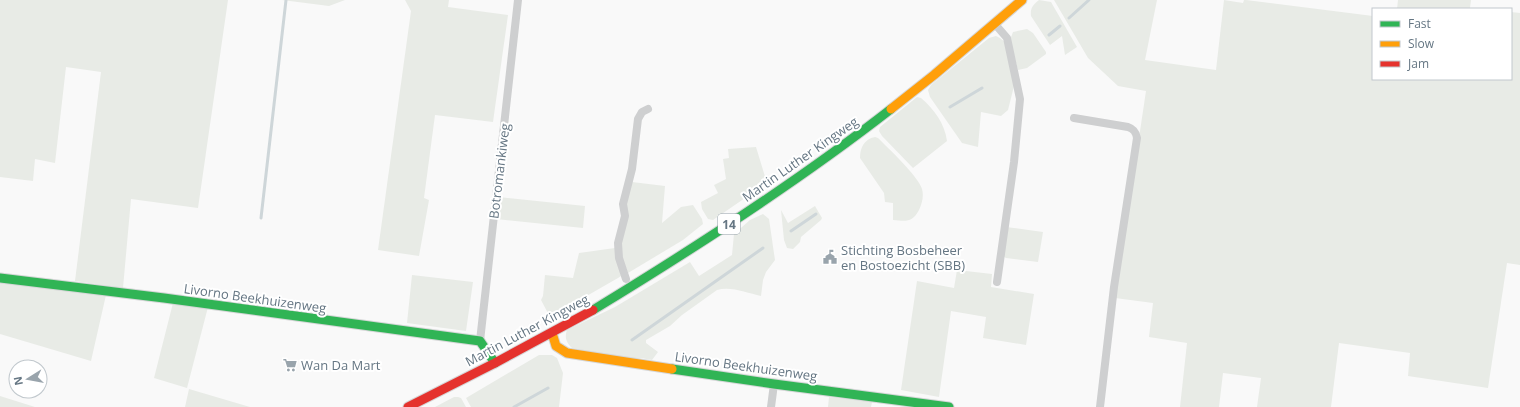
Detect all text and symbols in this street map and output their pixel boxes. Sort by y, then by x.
legend [1372,8,1512,80]
text: Fast [1408,15,1431,32]
text: Slow [1408,35,1435,52]
text: Jam [1407,55,1429,72]
street label: Martin Luther Kingweg [738,112,862,206]
street label: Botromankiweg [484,122,514,220]
road number: 14 [718,214,740,234]
place label: Stichting Bosbeheer en Bostoezicht (SBB) [841,241,965,274]
public building icon: Stichting Bosbeheer en Bostoezicht (SBB) [822,249,838,265]
street label: Livorno Beekhuizenweg [183,279,327,317]
street label: Martin Luther Kingweg [462,290,592,370]
street label: Livorno Beekhuizenweg [674,347,818,385]
place label: Wan Da Mart [301,356,381,374]
supermarket icon: Wan Da Mart [282,357,298,373]
north arrow [8,359,48,399]
text: N [9,375,26,387]

